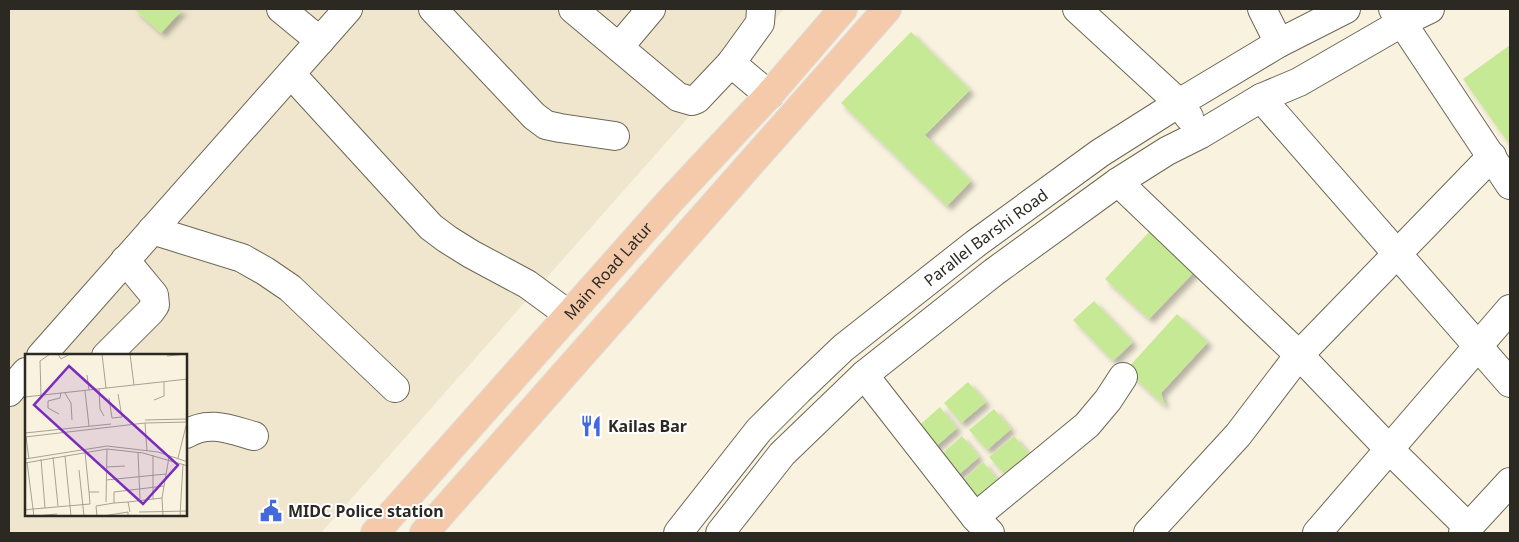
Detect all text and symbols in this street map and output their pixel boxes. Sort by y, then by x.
street label: Parallel Barshi Road [919,184,1052,291]
street label: Main Road Latur [559,217,658,324]
inset map [25,354,188,517]
restaurant icon: Kailas Bar [578,413,604,439]
place label: Kailas Bar [608,415,687,437]
public building icon: MIDC Police station [258,498,284,524]
place label: MIDC Police station [288,500,444,522]

